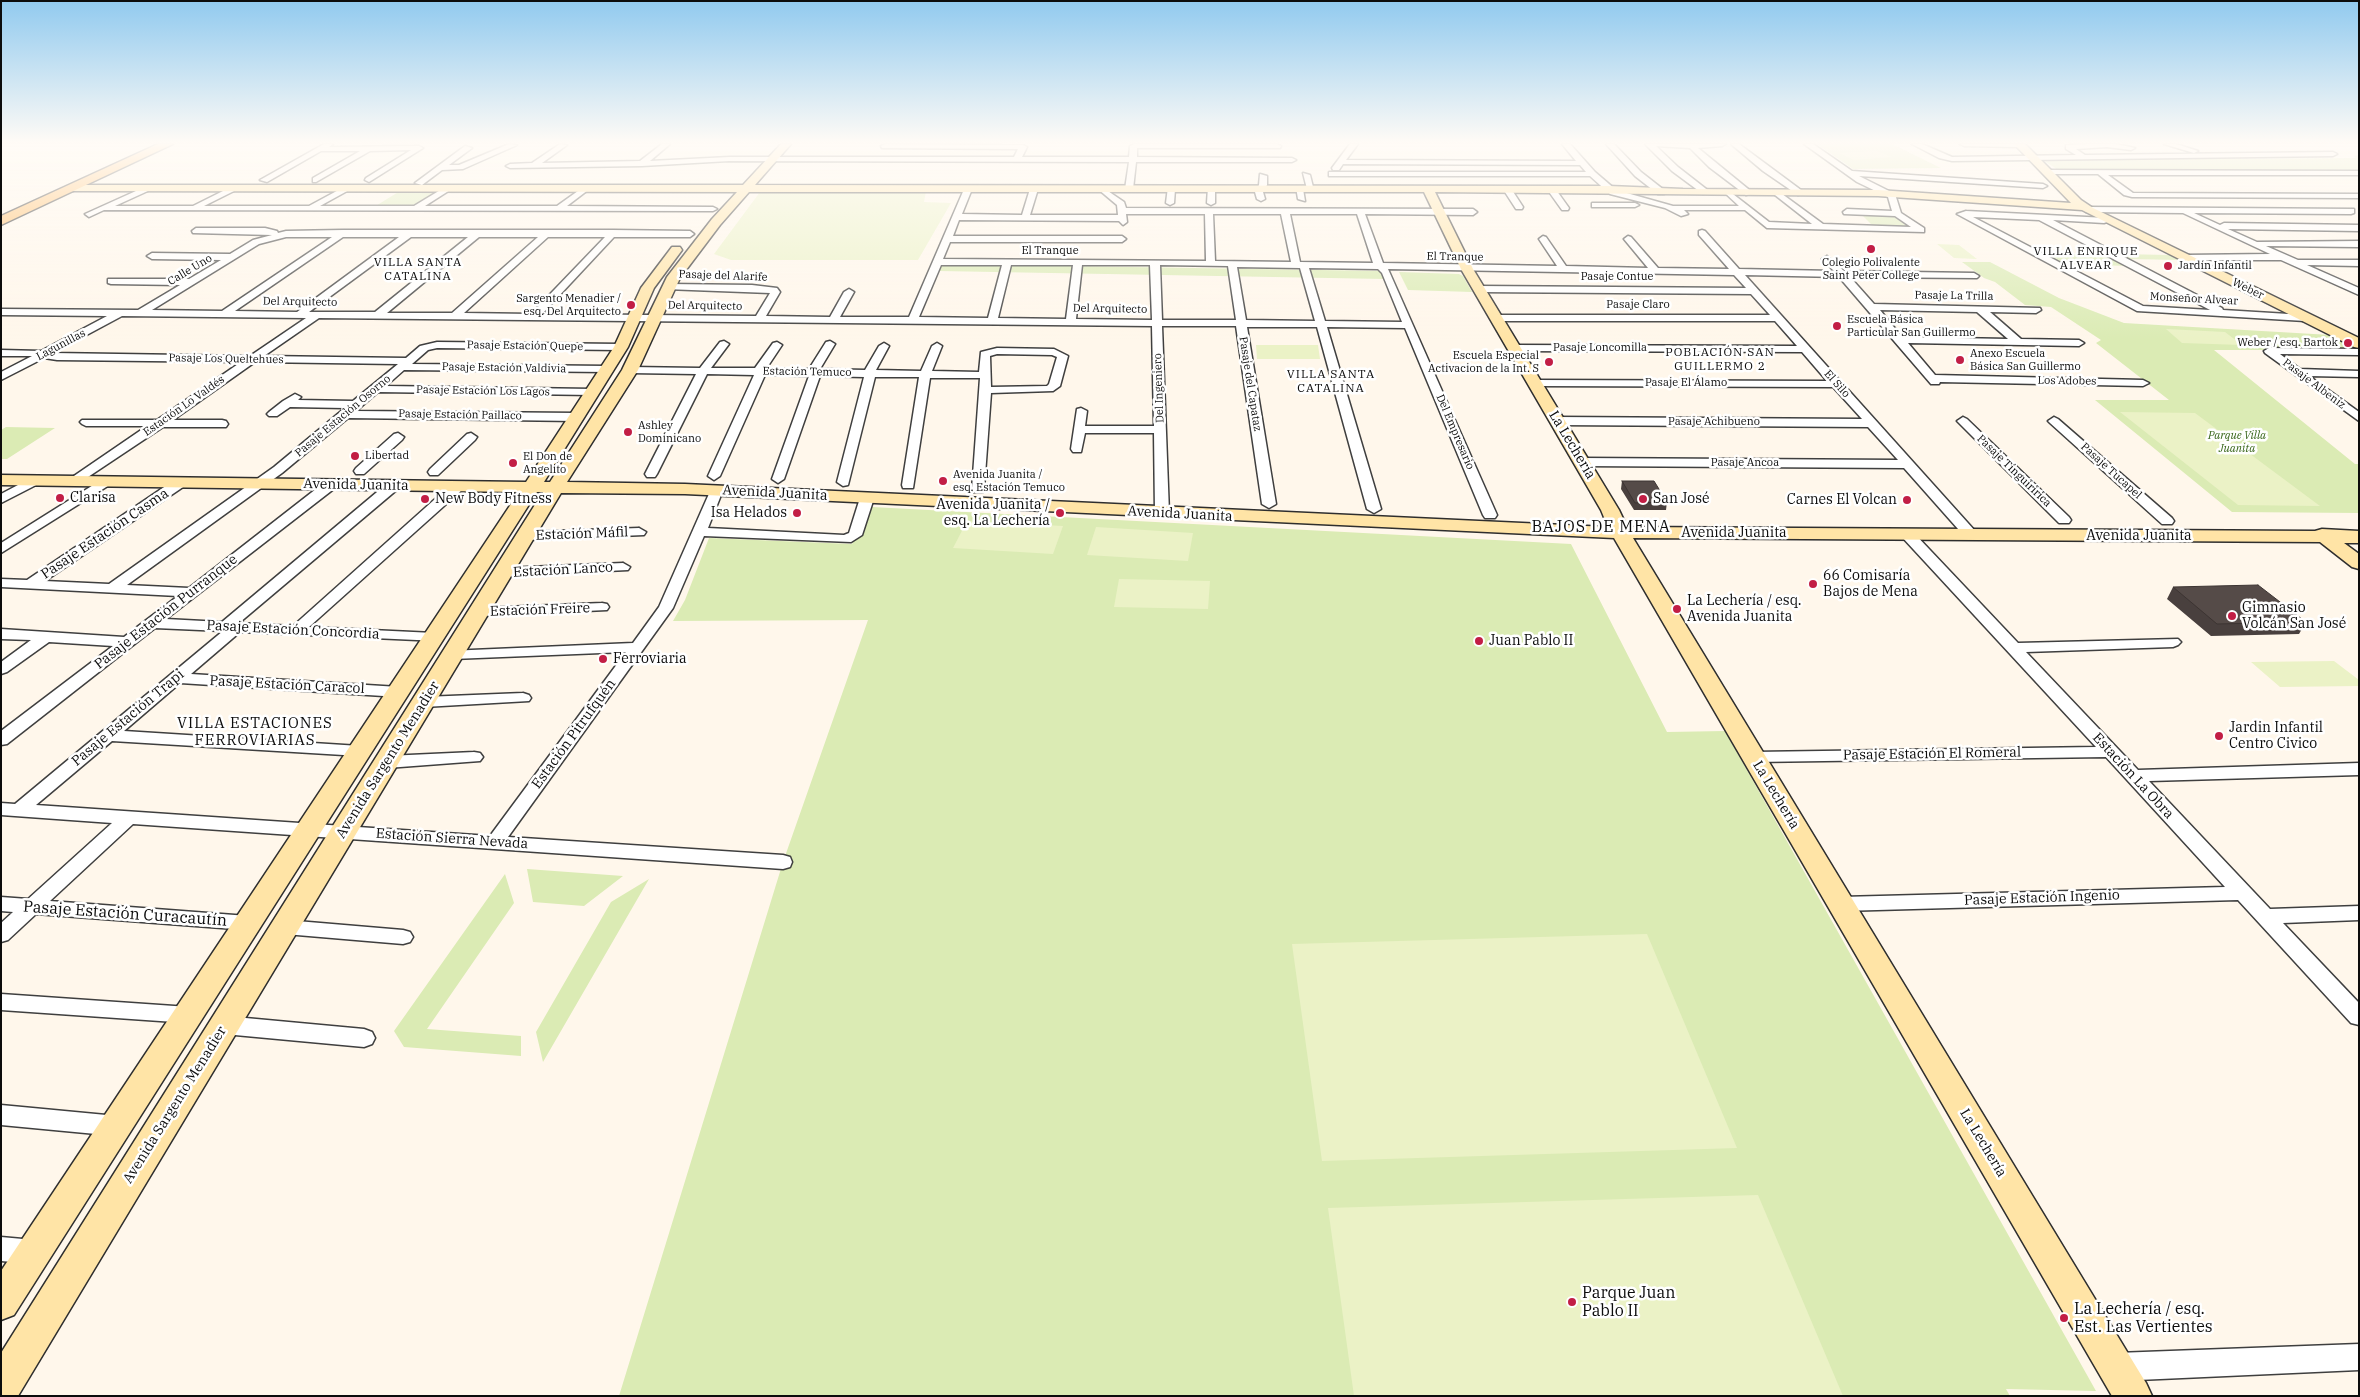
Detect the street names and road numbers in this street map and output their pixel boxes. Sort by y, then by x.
street label: El Tranque [1021,244,1079,258]
street label: El Tranque [1426,250,1484,264]
street label: Calle Uno [165,252,215,288]
street label: Pasaje del Alarife [678,268,768,284]
street label: Pasaje Contue [1581,270,1653,284]
street label: Weber [2230,276,2266,302]
street label: Pasaje La Trilla [1914,289,1994,303]
street label: Monseñor Alvear [2150,290,2238,308]
street label: Del Arquitecto [263,295,337,309]
street label: Pasaje Claro [1606,298,1670,312]
street label: Del Arquitecto [668,299,742,313]
street label: Del Arquitecto [1073,302,1147,316]
street label: Lagunillas [34,327,88,363]
street label: Pasaje del Capataz [1236,336,1264,432]
street label: Pasaje Estación Quepe [467,338,583,354]
street label: Pasaje Loncomilla [1553,341,1647,355]
street label: Pasaje Los Queltehues [168,351,284,367]
street label: Del Ingeniero [1151,353,1167,423]
street label: Pasaje Albeniz [2280,356,2348,412]
street label: Pasaje Estación Valdivia [442,360,566,376]
street label: Estación Temuco [762,365,852,379]
street label: El Silo [1821,368,1853,400]
street label: Pasaje Estación Osorno [293,372,393,460]
street label: Estación Lo Valdés [141,373,227,439]
street label: Los Adobes [2037,374,2097,388]
street label: Pasaje El Álamo [1645,376,1727,390]
street label: Pasaje Estación Los Lagos [416,383,550,399]
street label: Del Empresario [1433,392,1477,472]
street label: Pasaje Estación Paillaco [398,407,522,423]
street label: La Lechería [1545,408,1599,482]
street label: Pasaje Achibueno [1668,415,1760,429]
street label: Pasaje Tinguiririca [1974,432,2054,510]
street label: Pasaje Tucapel [2078,440,2144,502]
street label: Pasaje Ancoa [1711,456,1779,470]
street label: Avenida Juanita [303,476,409,494]
street label: Avenida Juanita [722,482,828,504]
street label: Pasaje Estación Casma [38,485,172,583]
street label: Avenida Juanita [1127,503,1233,525]
street label: Estación Máfil [535,524,629,544]
street label: Avenida Juanita [1681,525,1787,541]
street label: Avenida Juanita [2086,528,2192,544]
street label: Pasaje Estación Purranque [91,551,241,673]
street label: Estación Lanco [513,559,613,581]
street label: Estación Freire [490,600,590,620]
street label: Pasaje Estación Concordia [206,617,380,643]
street label: Pasaje Estación Trapi [68,666,188,770]
street label: Pasaje Estación Caracol [209,673,365,697]
street label: Estación Pitrufquén [529,676,619,792]
street label: Avenida Sargento Menadier [333,678,443,842]
street label: Estación La Obra [2089,730,2177,822]
street label: Pasaje Estación El Romeral [1843,744,2021,764]
street label: La Lechería [1749,758,1803,832]
street label: Estación Sierra Nevada [375,825,529,853]
street label: Pasaje Estación Ingenio [1964,887,2120,909]
street label: Pasaje Estación Curacautín [22,897,228,931]
street label: Avenida Sargento Menadier [120,1023,230,1187]
street label: La Lechería [1956,1106,2010,1180]

